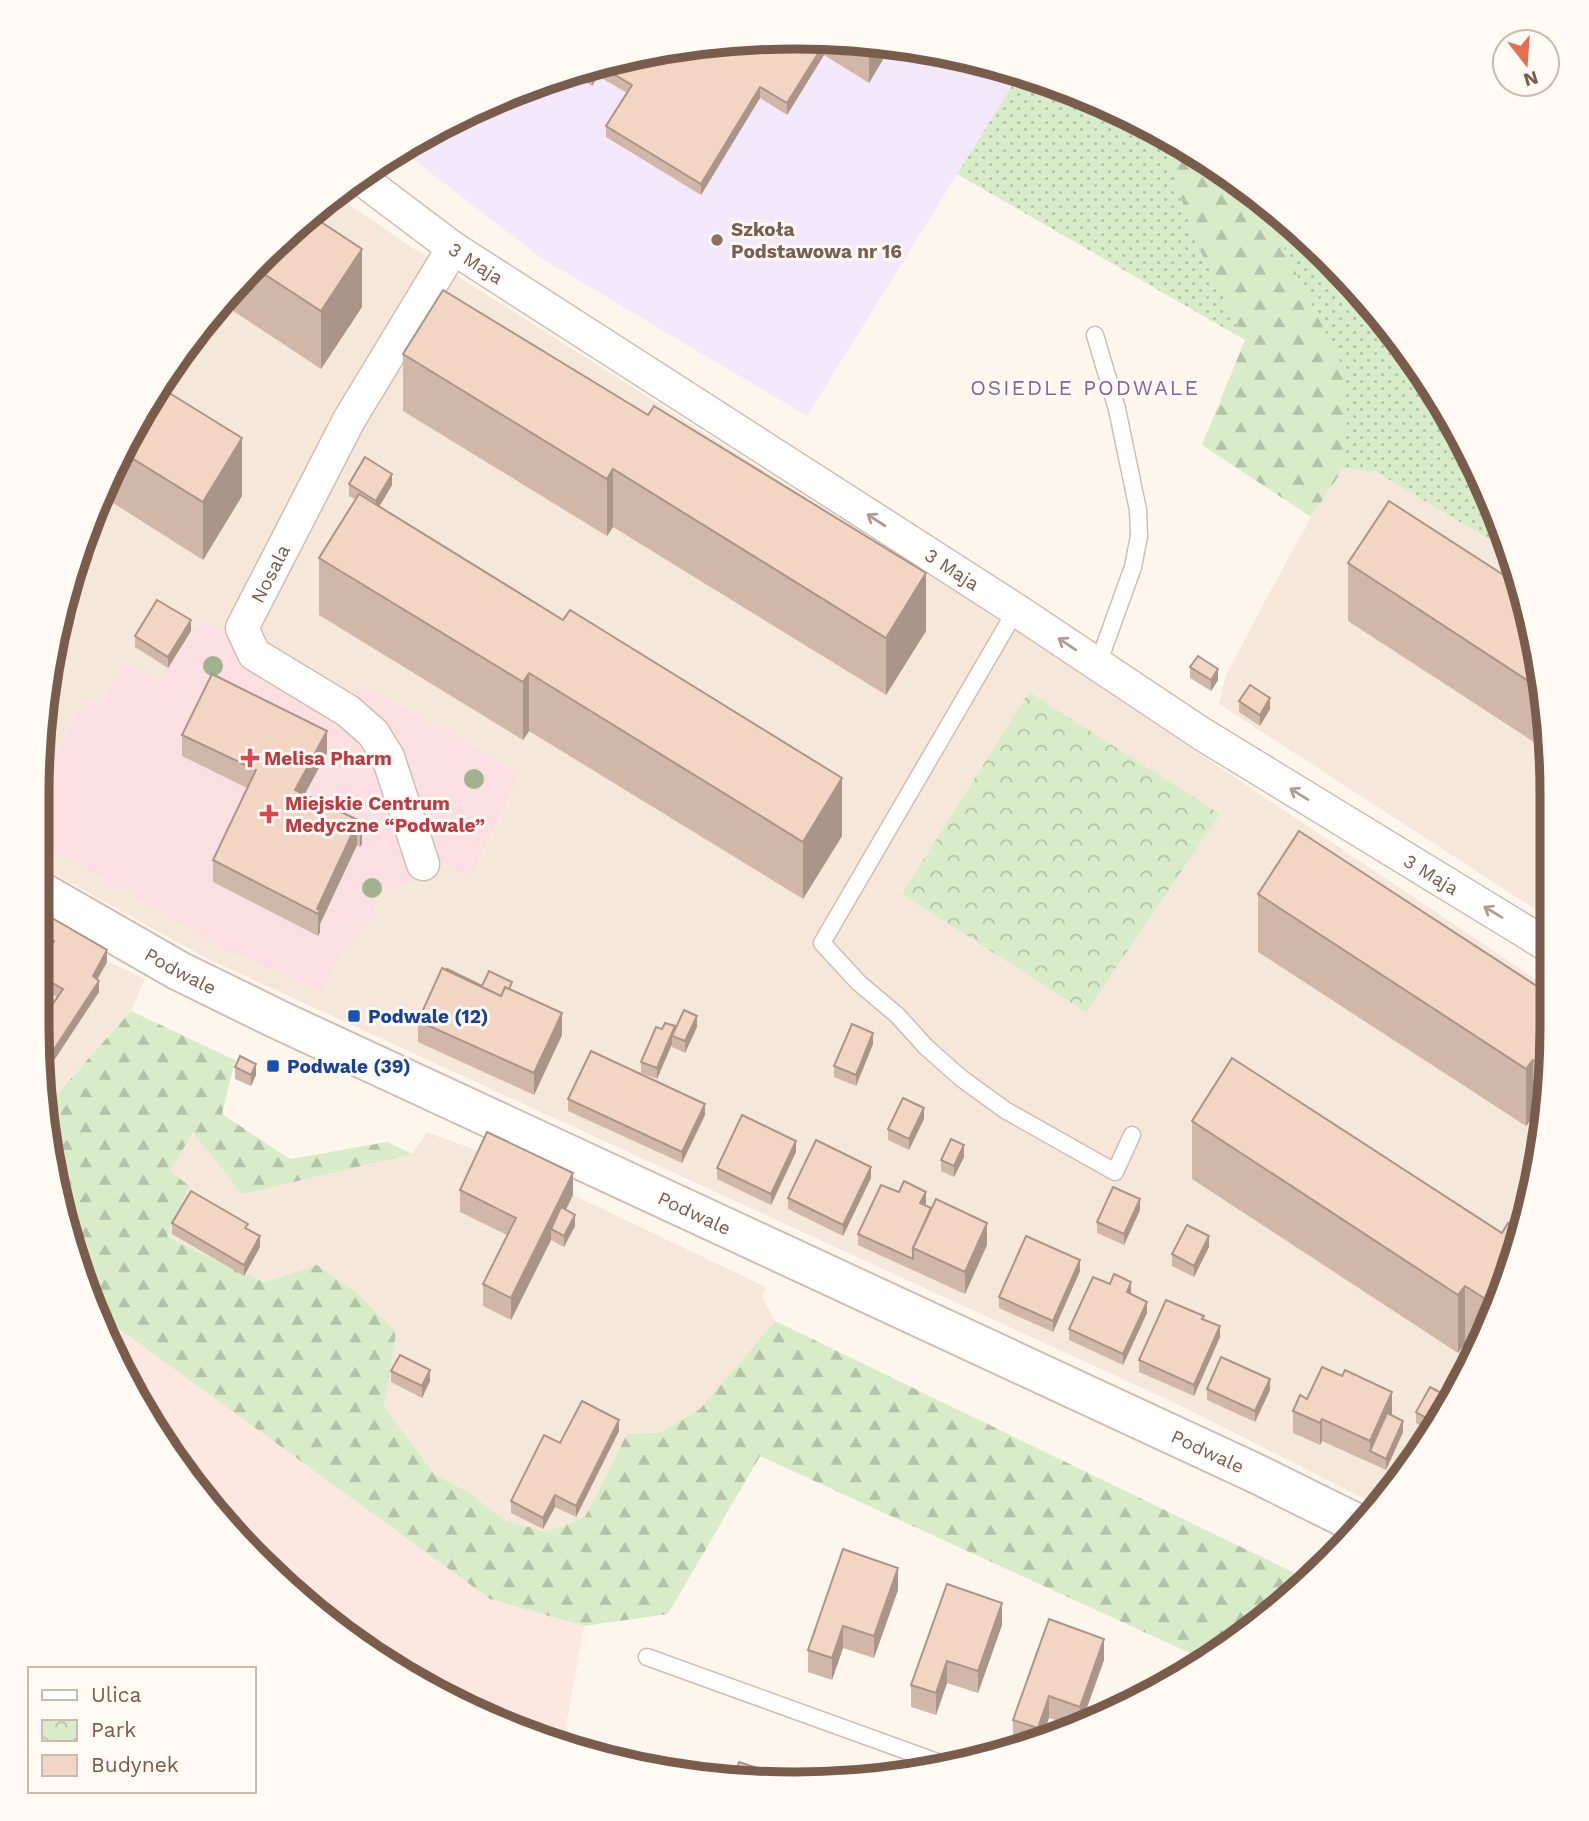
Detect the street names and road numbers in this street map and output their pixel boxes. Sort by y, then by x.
street label: 3 Maja [444,237,508,289]
street label: Nosala [246,540,295,607]
street label: 3 Maja [920,543,984,596]
street label: 3 Maja [1399,849,1463,900]
street label: Podwale [140,943,220,1000]
street label: Podwale [654,1186,734,1240]
street label: Podwale [1167,1425,1248,1478]

